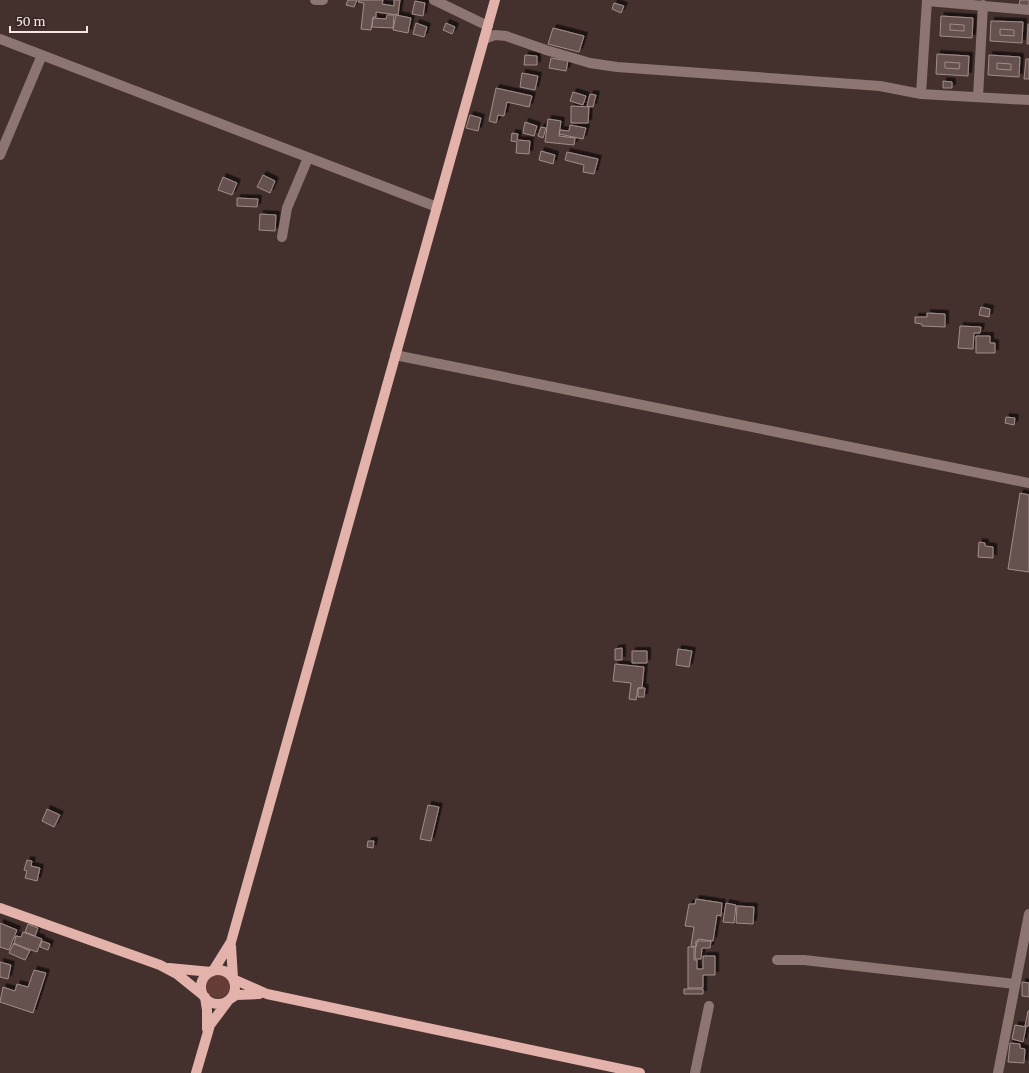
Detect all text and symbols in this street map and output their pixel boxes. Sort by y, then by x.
scale bar [10,8,87,34]
text: 50 m [16,14,45,29]

